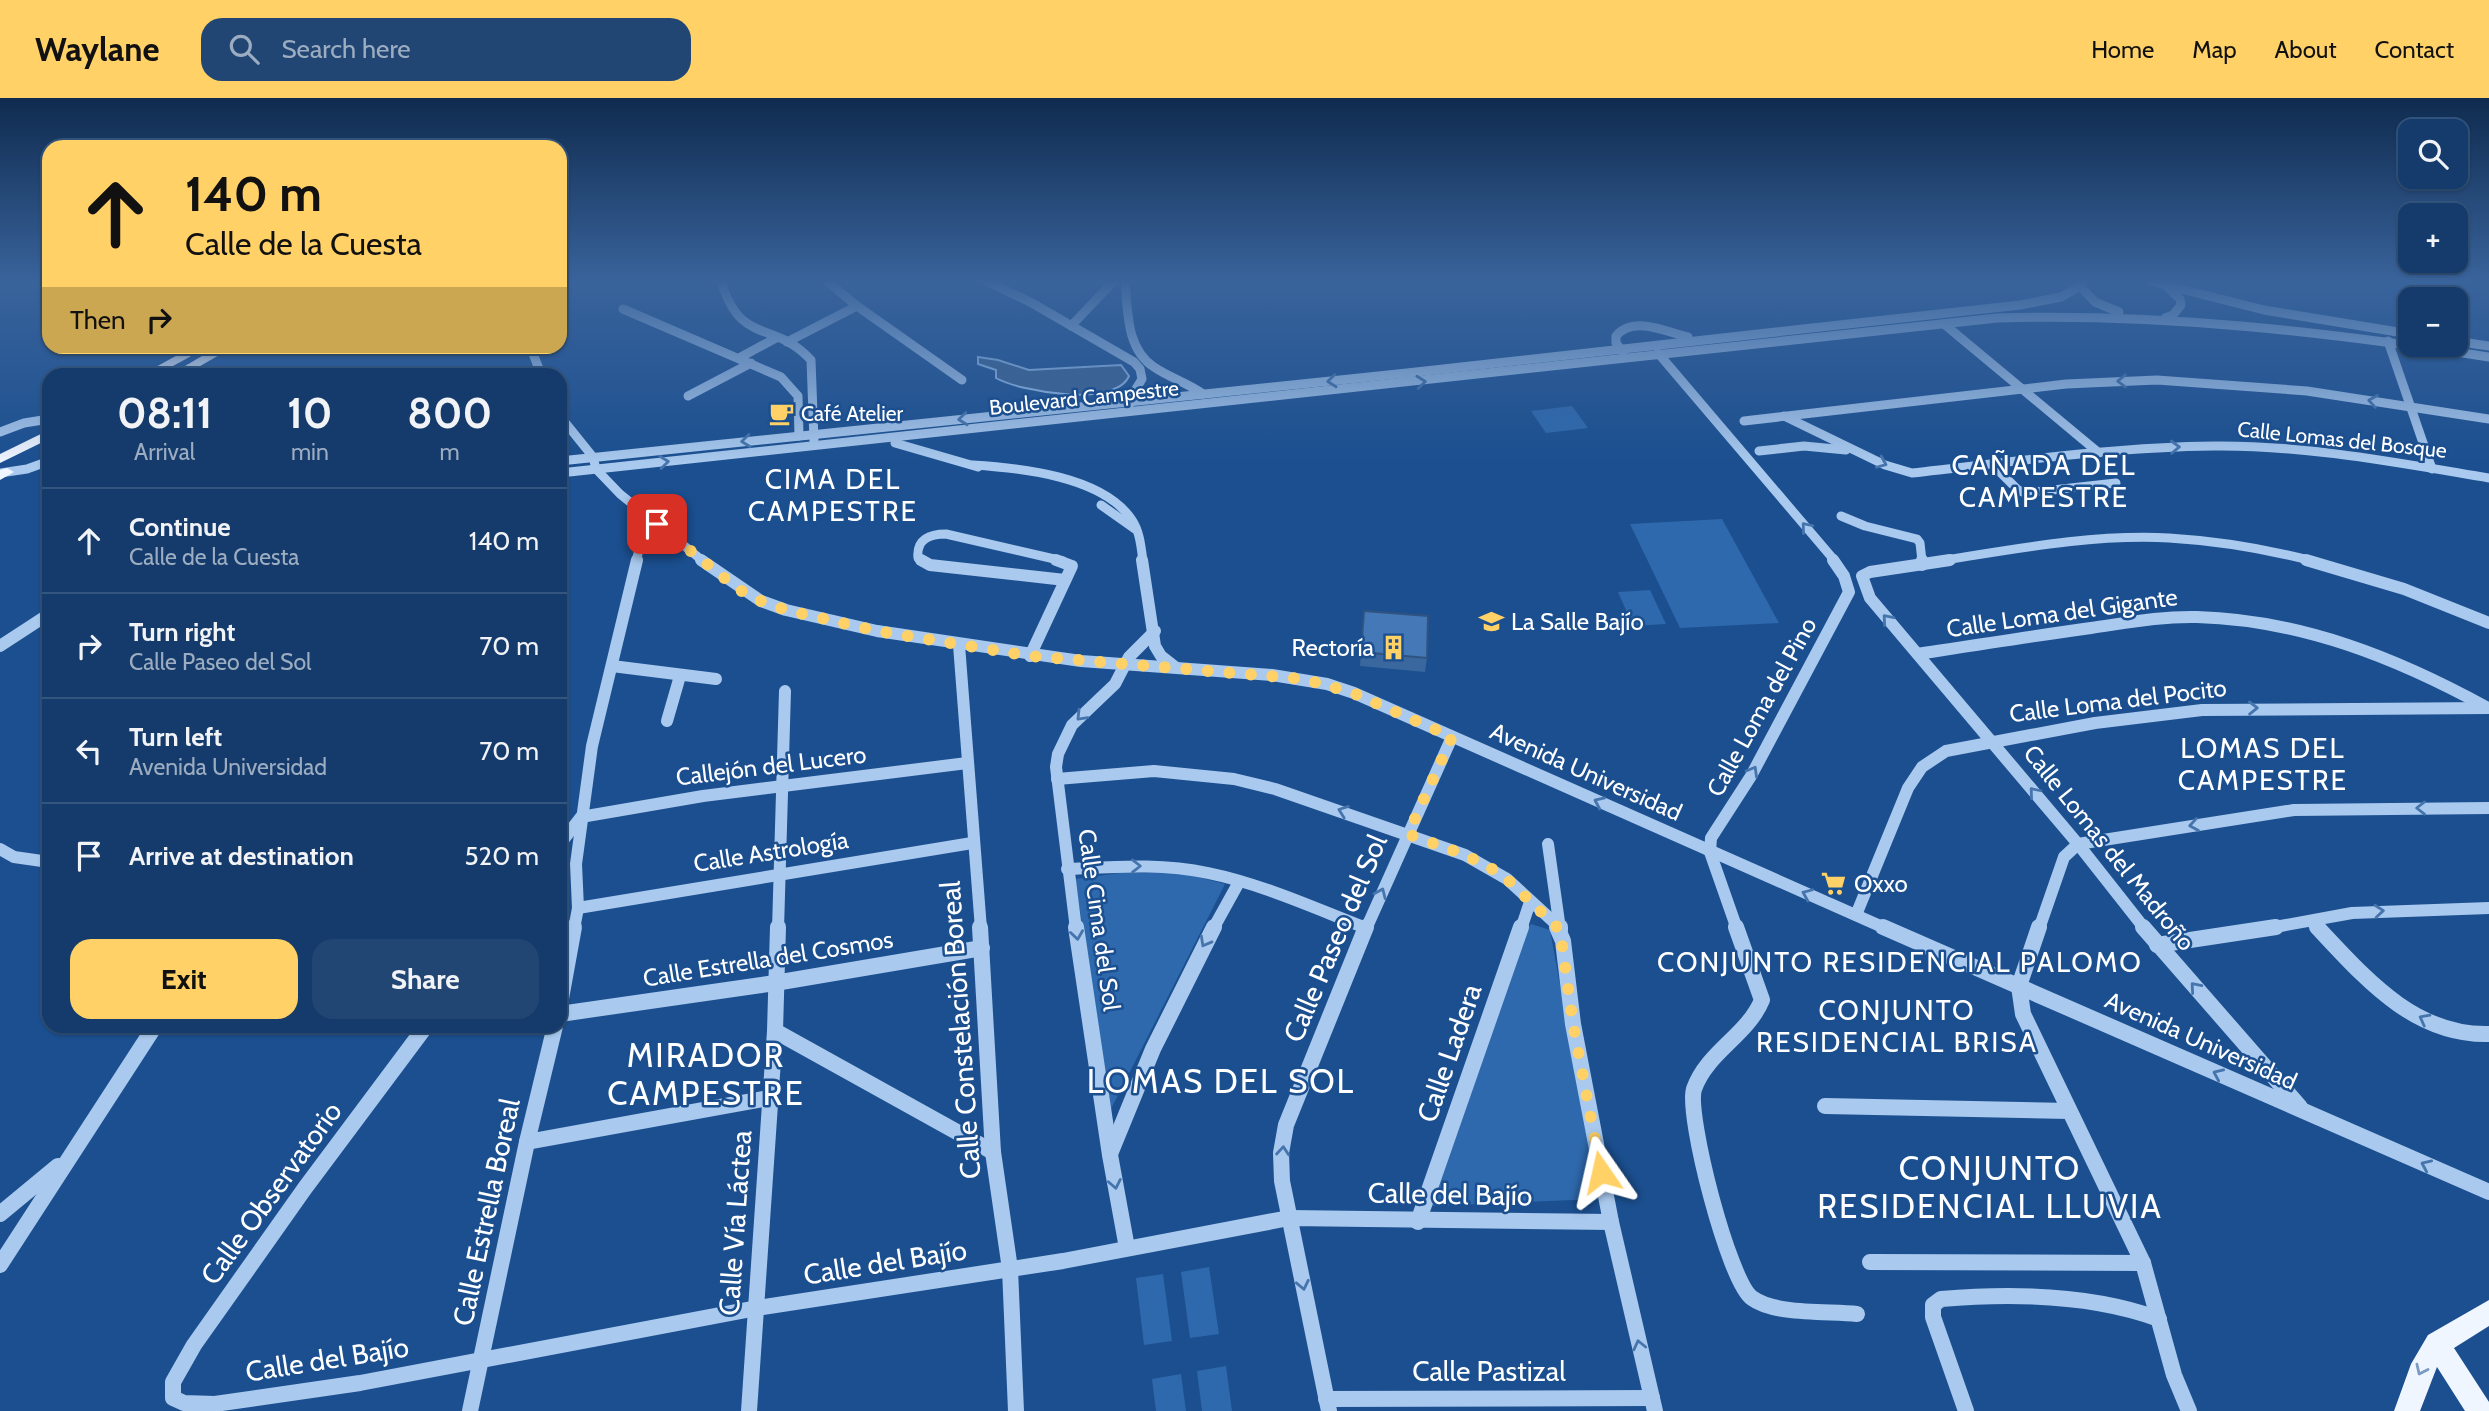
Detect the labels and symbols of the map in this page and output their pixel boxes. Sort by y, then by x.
one-way arrow [1326,373,1337,388]
one-way arrow [2117,373,2128,388]
one-way arrow [1416,374,1427,389]
street label: Boulevard Campestre [988,375,1180,420]
one-way arrow [2367,394,2379,409]
cafe icon: Café Atelier [767,400,795,428]
place label: Café Atelier [801,401,903,426]
one-way arrow [957,412,969,427]
street label: Calle Lomas del Bosque [2236,416,2448,463]
one-way arrow [740,434,752,449]
one-way arrow [2170,440,2181,455]
district label: CAÑADA DEL CAMPESTRE [1952,448,2136,514]
one-way arrow [658,454,669,469]
one-way arrow [1875,455,1888,469]
district label: CIMA DEL CAMPESTRE [748,462,918,528]
pin [627,494,687,554]
one-way arrow [1802,523,1814,536]
street label: Calle Loma del Gigante [1945,582,2179,643]
place label: La Salle Bajío [1511,607,1644,636]
school or university icon: La Salle Bajío [1477,608,1505,636]
street label: Calle Loma del Pino [1700,612,1823,801]
one-way arrow [1883,614,1895,627]
place label: Rectoría [1291,633,1374,662]
building icon: Rectoría [1380,634,1408,662]
street label: Calle Loma del Pocito [2008,673,2228,728]
one-way arrow [2248,700,2259,716]
one-way arrow [1076,707,1089,720]
street label: Avenida Universidad [1486,716,1687,827]
district label: LOMAS DEL CAMPESTRE [2178,731,2348,797]
street label: Callejón del Lucero [674,739,868,792]
street label: Calle Lomas del Madroño [2018,739,2201,956]
one-way arrow [1744,766,1757,779]
one-way arrow [2030,788,2042,801]
one-way arrow [1594,796,1607,810]
one-way arrow [2415,800,2426,816]
one-way arrow [1338,805,1350,819]
one-way arrow [2188,817,2200,832]
street label: Calle Astrología [691,825,851,878]
street label: Calle Cima del Sol [1072,827,1127,1013]
street label: Calle Paseo del Sol [1276,829,1394,1047]
one-way arrow [1131,858,1141,874]
place label: Oxxo [1854,869,1908,898]
supermarket icon: Oxxo [1820,870,1848,898]
street label: Calle Constelación Boreal [933,879,987,1180]
one-way arrow [1373,888,1387,900]
one-way arrow [1802,888,1815,902]
one-way arrow [2374,904,2385,919]
street label: Calle Estrella del Cosmos [641,924,895,993]
one-way arrow [1069,929,1084,941]
one-way arrow [1200,934,1213,947]
district label: CONJUNTO RESIDENCIAL PALOMO [1657,945,2143,979]
street label: Calle Ladera [1410,979,1489,1127]
one-way arrow [2190,982,2203,995]
street label: Avenida Universidad [2101,985,2302,1096]
district label: CONJUNTO RESIDENCIAL BRISA [1756,993,2038,1059]
one-way arrow [2419,1014,2431,1027]
district label: MIRADOR CAMPESTRE [607,1035,805,1113]
district label: LOMAS DEL SOL [1087,1061,1355,1101]
one-way arrow [2213,1068,2225,1082]
street label: Calle Observatorio [193,1095,349,1291]
street label: Calle Estrella Boreal [445,1095,527,1329]
street label: Calle Vía Láctea [712,1129,758,1317]
position arrow [1564,1135,1638,1209]
one-way arrow [1275,1145,1290,1156]
district label: CONJUNTO RESIDENCIAL LLUVIA [1817,1148,2163,1226]
one-way arrow [2421,1159,2434,1173]
street label: Calle del Bajío [1367,1176,1533,1212]
one-way arrow [1107,1178,1122,1190]
street label: Calle del Bajío [801,1232,969,1292]
one-way arrow [1294,1279,1309,1291]
street label: Calle del Bajío [243,1329,411,1389]
one-way arrow [1633,1339,1647,1351]
street label: Calle Pastizal [1412,1354,1566,1388]
one-way arrow [2415,1363,2429,1375]

